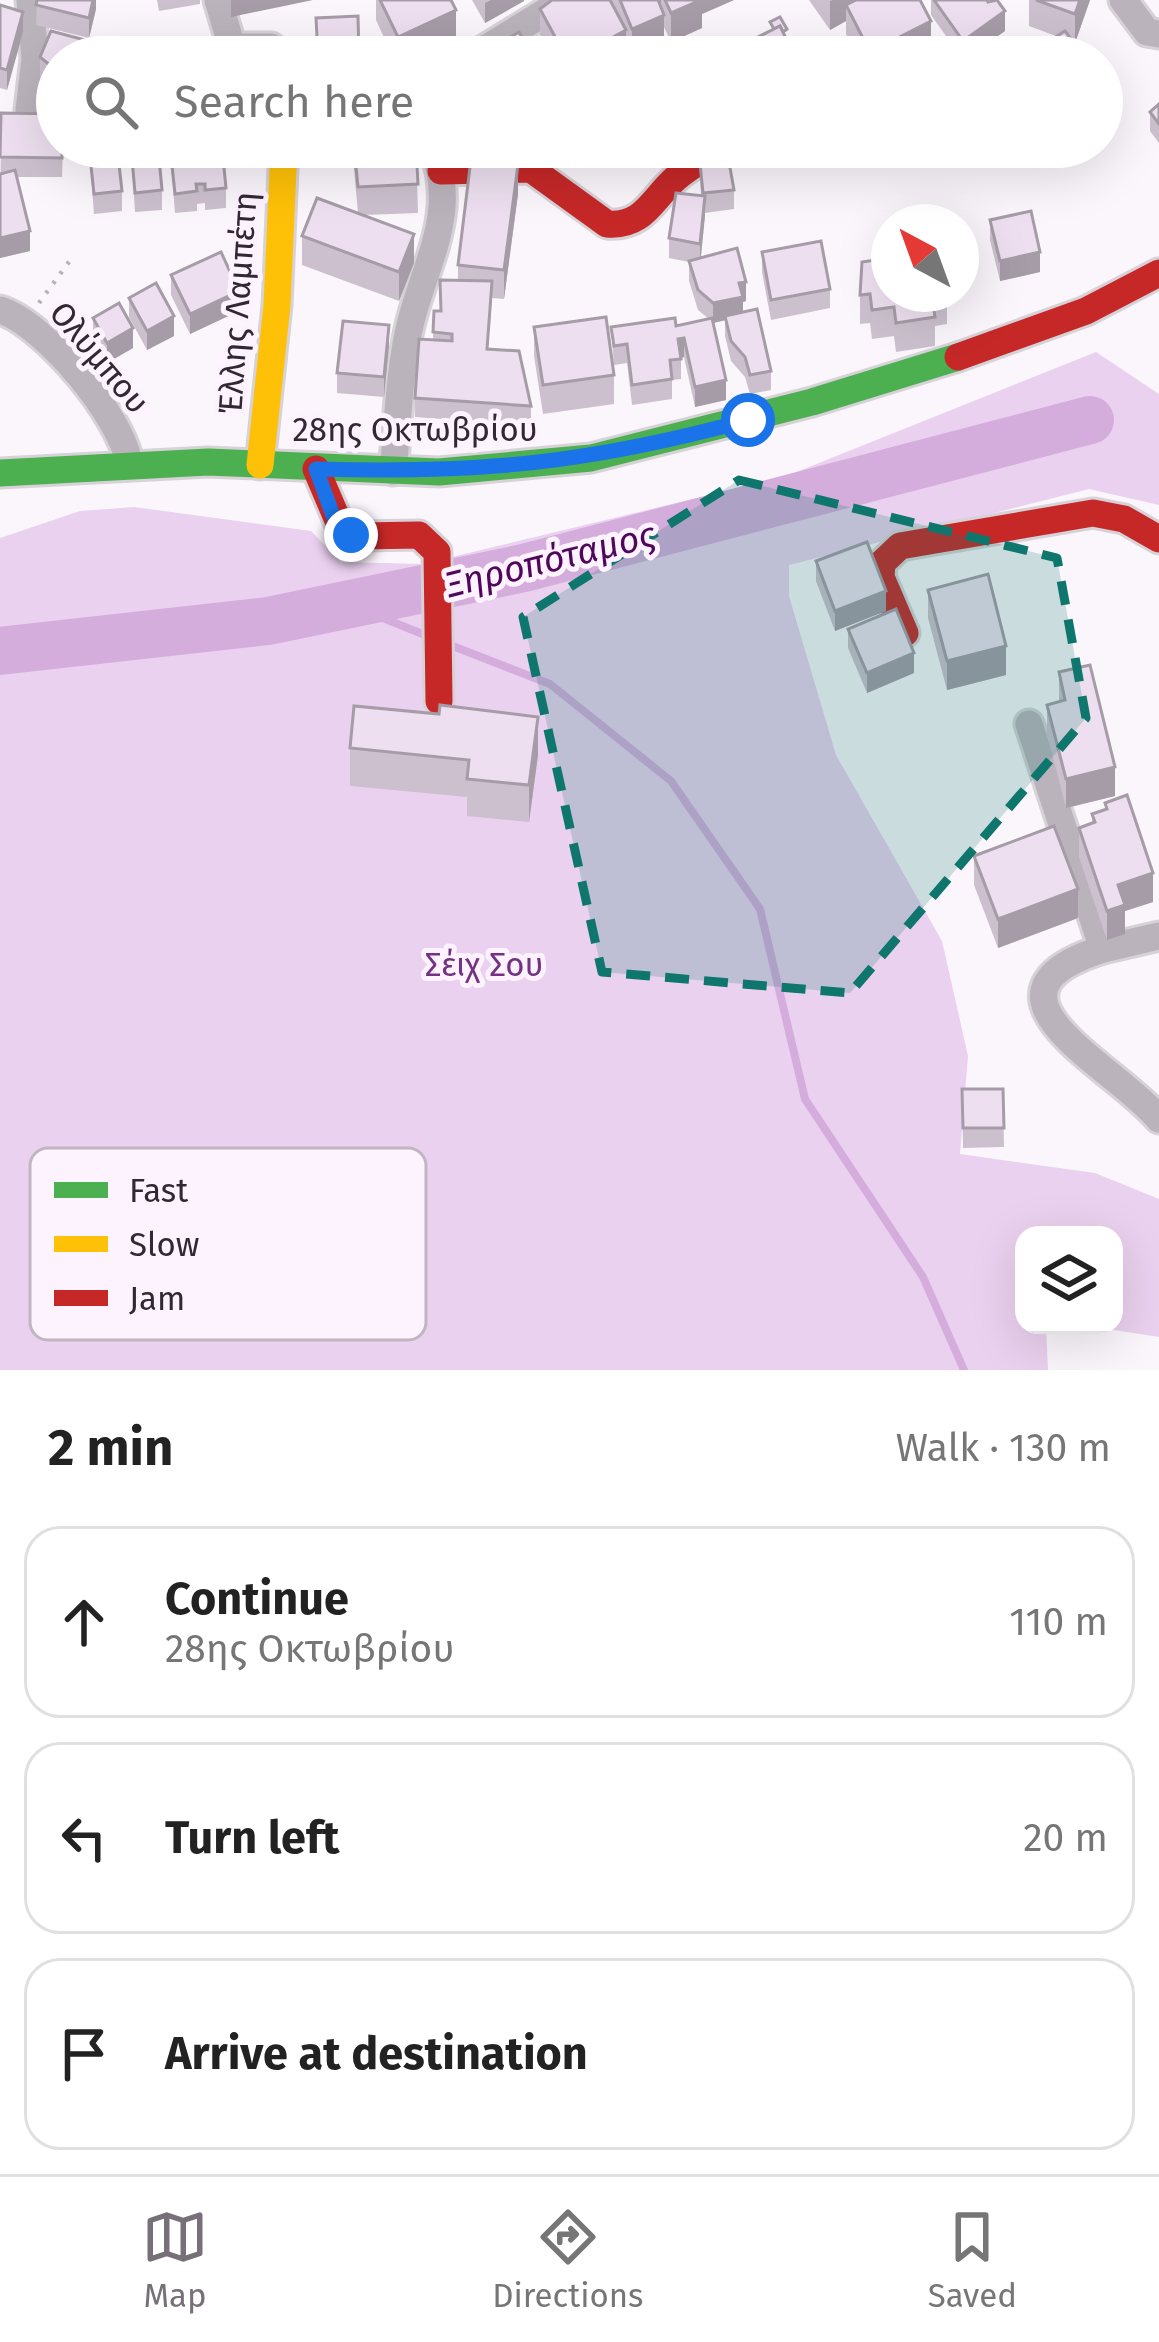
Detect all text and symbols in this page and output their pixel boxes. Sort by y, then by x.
search box [36,36,1123,168]
icon: search [78,69,144,135]
text: Search here [174,75,414,129]
street label: Έλλης Λαμπέτη [210,190,266,416]
north arrow [871,204,979,312]
street label: Ολύμπου [41,293,158,422]
route start [721,393,775,447]
street label: 28ης Οκτωβρίου [292,410,538,450]
route end [324,508,378,562]
water label: Ξηροπόταμος [441,512,661,607]
park label: Σέιχ Σου [425,945,543,985]
legend [30,1148,426,1340]
text: Fast [129,1171,188,1211]
text: Slow [129,1225,199,1265]
map controls [1015,1226,1123,1334]
button: layers [1015,1226,1123,1334]
text: Jam [129,1279,185,1319]
text: 2 min [48,1417,173,1479]
text: Walk · 130 m [896,1425,1111,1471]
text: Continue [165,1572,349,1626]
icon: ahead [51,1589,117,1655]
text: 110 m [1009,1599,1108,1645]
text: 28ης Οκτωβρίου [165,1626,455,1672]
icon: left [51,1805,117,1871]
text: Turn left [165,1811,339,1865]
text: 20 m [1023,1815,1108,1861]
icon: arrive [51,2021,117,2087]
text: Arrive at destination [165,2027,588,2081]
tab: Map [142,2204,208,2316]
tab: Directions [492,2204,644,2316]
tab: Saved [928,2204,1017,2316]

